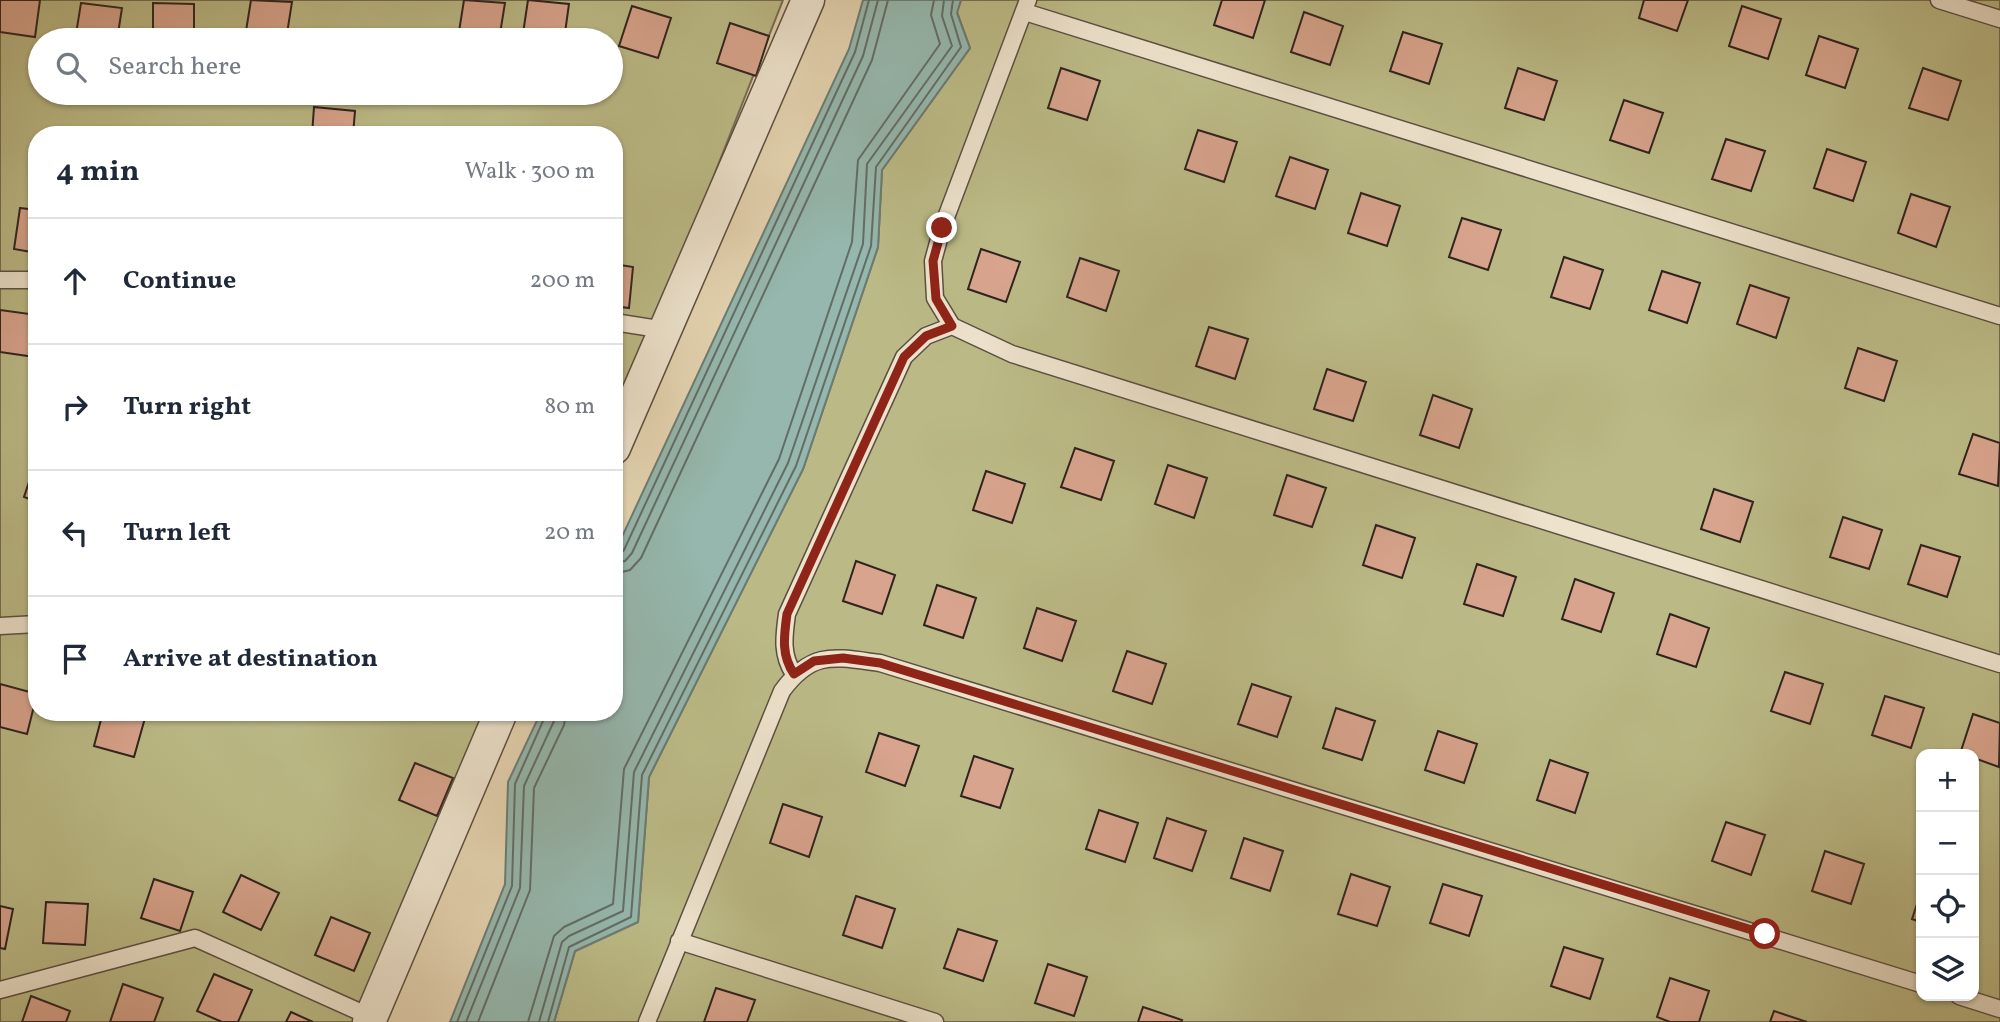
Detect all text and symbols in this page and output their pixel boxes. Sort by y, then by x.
search box [28,28,623,105]
icon: search [52,48,90,86]
text: Search here [108,49,241,85]
text: 4 min [56,151,140,193]
text: Walk · 300 m [465,156,595,188]
route end [926,212,957,243]
icon: ahead [56,262,94,300]
text: Continue [123,263,236,299]
text: 200 m [530,265,595,297]
icon: right [56,388,94,426]
text: Turn right [123,389,251,425]
text: 80 m [545,391,595,423]
icon: left [56,514,94,552]
text: Turn left [123,515,231,551]
text: 20 m [544,517,595,549]
icon: arrive [56,640,94,678]
text: Arrive at destination [123,641,378,677]
map controls [1916,749,1979,1001]
button: + [1916,749,1979,812]
button: − [1916,812,1979,875]
button: locate [1916,875,1979,938]
route start [1749,918,1780,949]
button: layers [1916,938,1979,1001]

